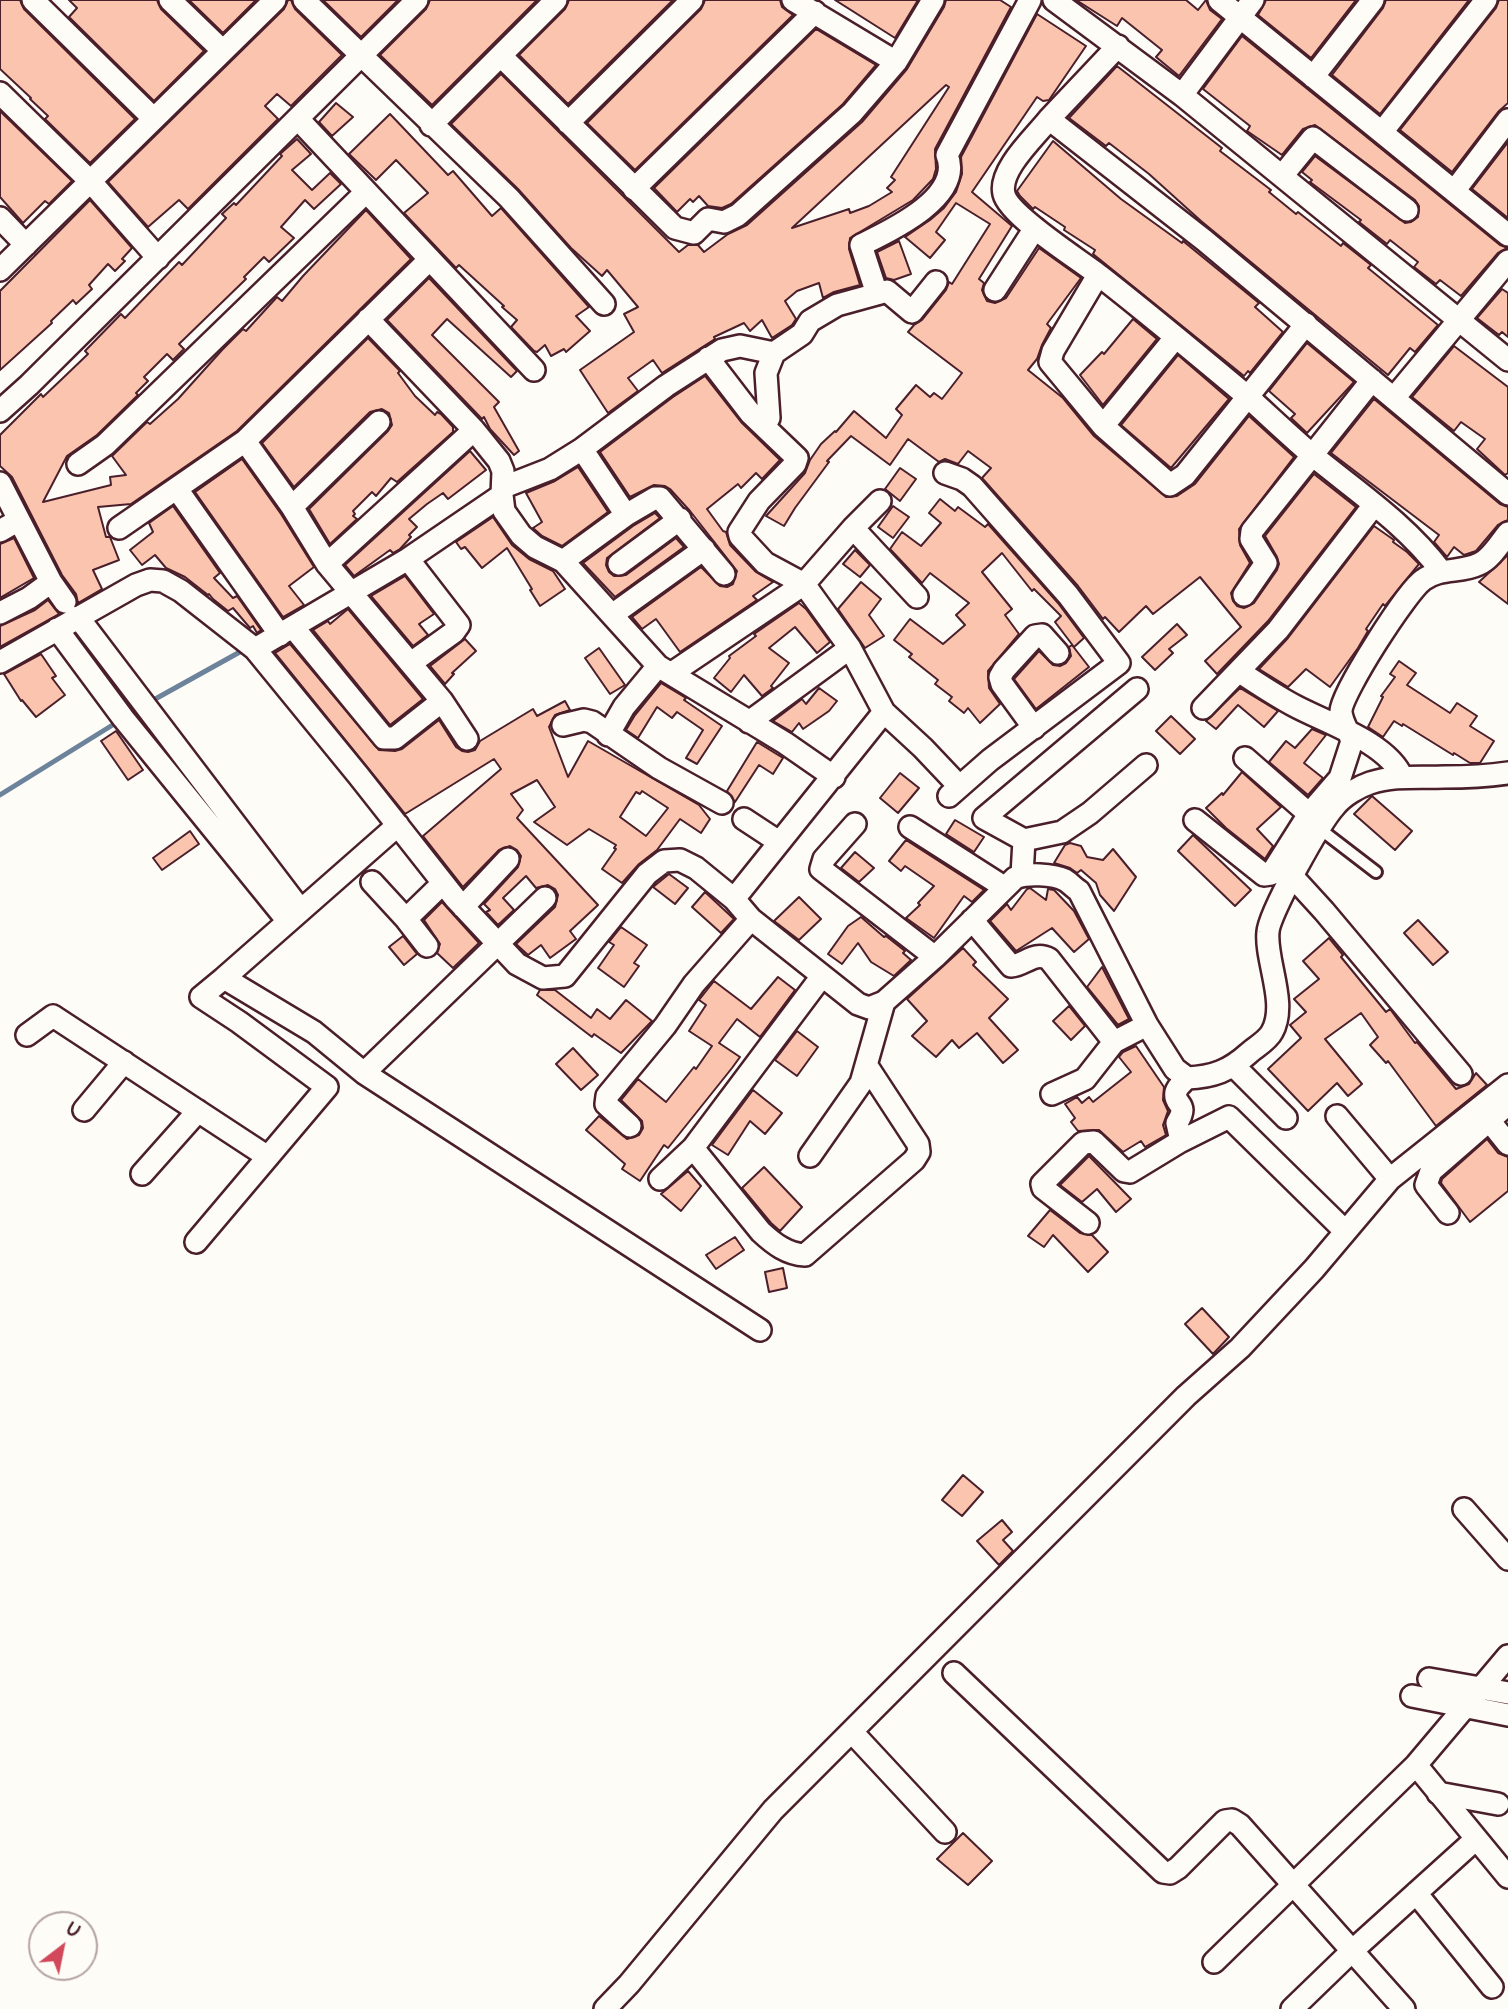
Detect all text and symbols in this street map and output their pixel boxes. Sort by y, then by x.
north arrow [28,1911,98,1981]
text: U [61,1916,85,1943]

